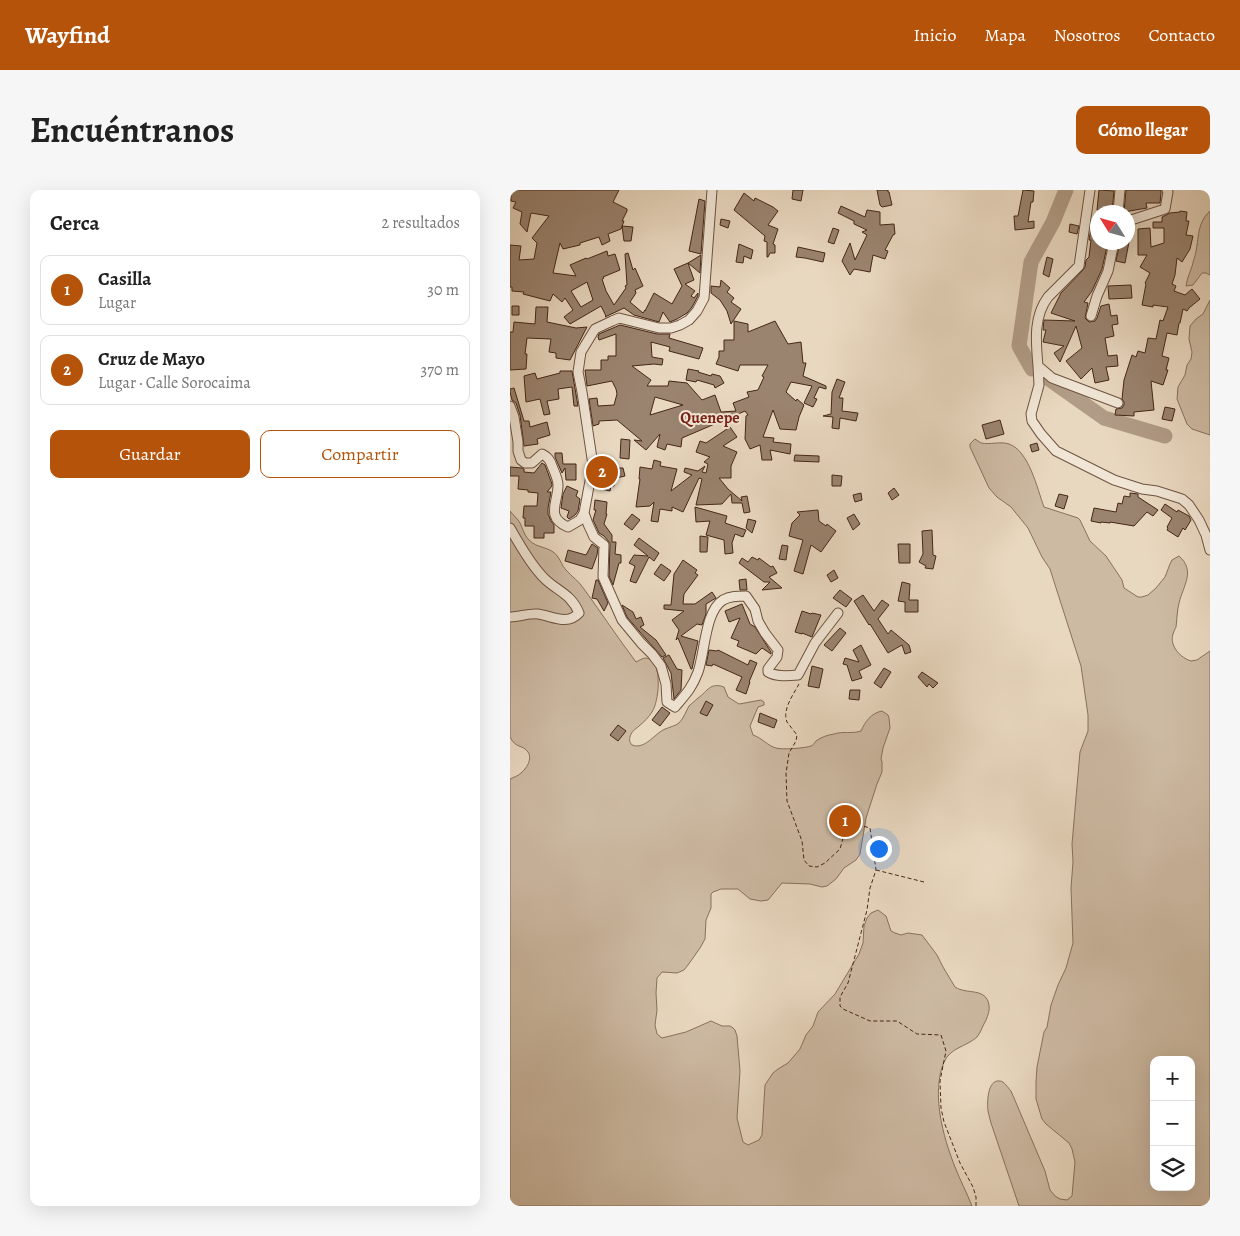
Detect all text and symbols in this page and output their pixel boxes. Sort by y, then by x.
text: Wayfind [25,19,110,51]
text: Inicio [913,23,956,47]
text: Mapa [984,23,1026,47]
text: Nosotros [1054,23,1120,47]
text: Contacto [1148,23,1215,47]
text: Encuéntranos [30,106,234,154]
button: Cómo llegar [1076,106,1210,154]
north arrow [1090,205,1135,250]
text: Cerca [50,209,100,237]
text: 2 resultados [381,212,460,234]
text: Casilla [98,266,151,292]
text: 1 [64,279,70,301]
text: 30 m [427,279,459,301]
text: Lugar [98,292,136,314]
text: Cruz de Mayo [98,346,205,372]
text: 2 [63,359,71,381]
text: 370 m [421,359,459,381]
text: Lugar · Calle Sorocaima [98,372,251,394]
district label: Quenepe [680,407,740,429]
button: Guardar [50,430,250,478]
button: Compartir [260,430,460,478]
pin: 2 [586,453,618,491]
pin: 1 [829,802,861,840]
your location [866,836,892,862]
map controls [1150,1056,1195,1191]
button: + [1150,1056,1195,1101]
button: − [1150,1101,1195,1146]
button: layers [1150,1146,1195,1191]

